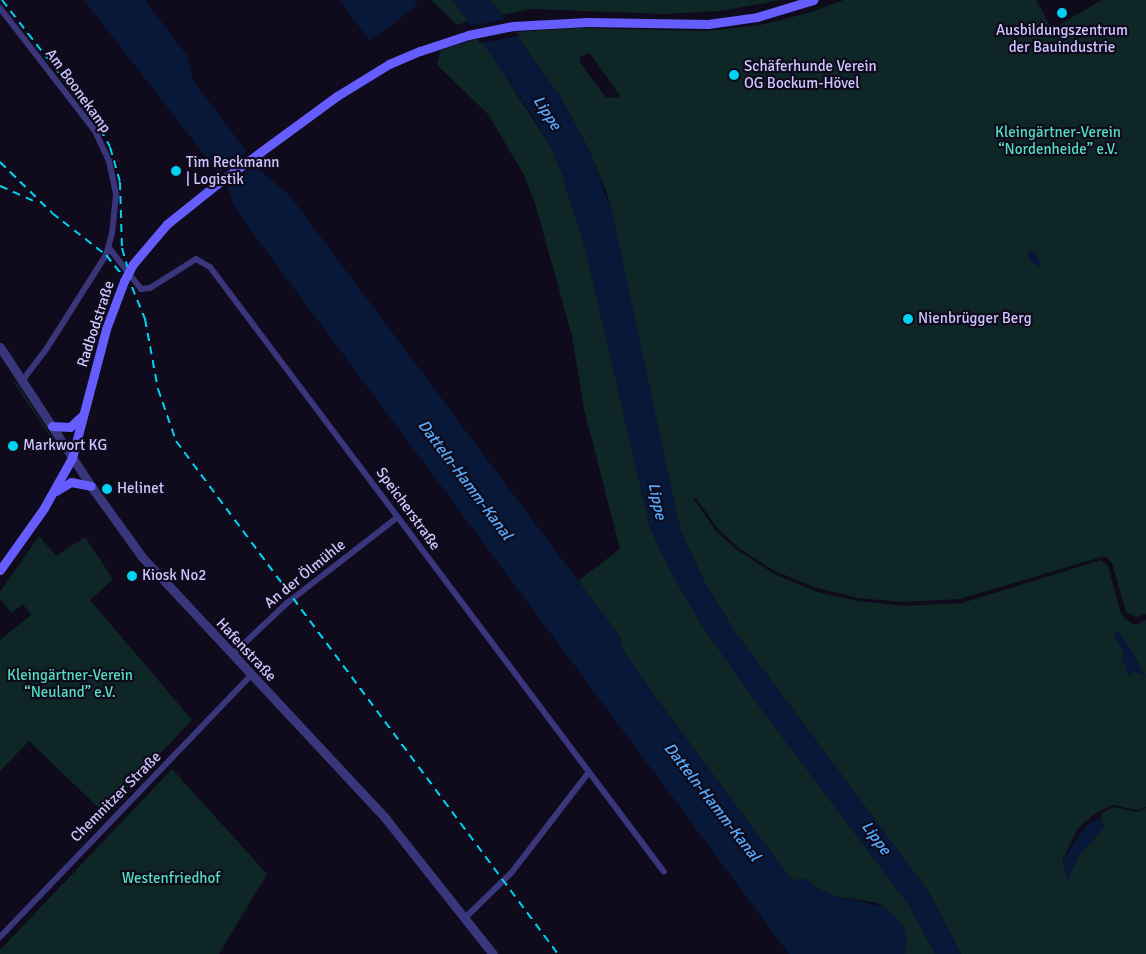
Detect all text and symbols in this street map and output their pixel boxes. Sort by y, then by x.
marker: Ausbildungszentrum der Bauindustrie [1056,7,1068,19]
place label: Ausbildungszentrum der Bauindustrie [996,21,1128,56]
street label: Am Boonekamp [41,45,115,137]
place label: Schäferhunde Verein OG Bockum-Hövel [744,57,877,92]
marker: Schäferhunde Verein OG Bockum-Hövel [728,69,740,81]
water label: Lippe [529,92,565,134]
park label: Kleingärtner-Verein “Nordenheide” e.V. [995,123,1121,158]
place label: Tim Reckmann | Logistik [186,153,280,188]
marker: Tim Reckmann | Logistik [170,165,182,177]
street label: Radbodstraße [74,279,118,369]
place label: Nienbrügger Berg [918,310,1032,328]
marker: Nienbrügger Berg [902,313,914,325]
water label: Datteln-Hamm-Kanal [414,416,516,544]
place label: Markwort KG [23,437,107,455]
marker: Markwort KG [7,440,19,452]
street label: Speicherstraße [372,464,444,554]
place label: Helinet [117,480,164,498]
water label: Lippe [644,481,670,521]
marker: Helinet [101,483,113,495]
street label: An der Ölmühle [261,536,349,612]
place label: Kiosk No2 [142,567,206,585]
marker: Kiosk No2 [126,570,138,582]
street label: Hafenstraße [212,615,280,685]
park label: Kleingärtner-Verein “Neuland” e.V. [7,666,133,701]
water label: Datteln-Hamm-Kanal [660,739,764,865]
street label: Chemnitzer Straße [67,748,165,846]
water label: Lippe [857,817,895,859]
park label: Westenfriedhof [122,870,220,888]

